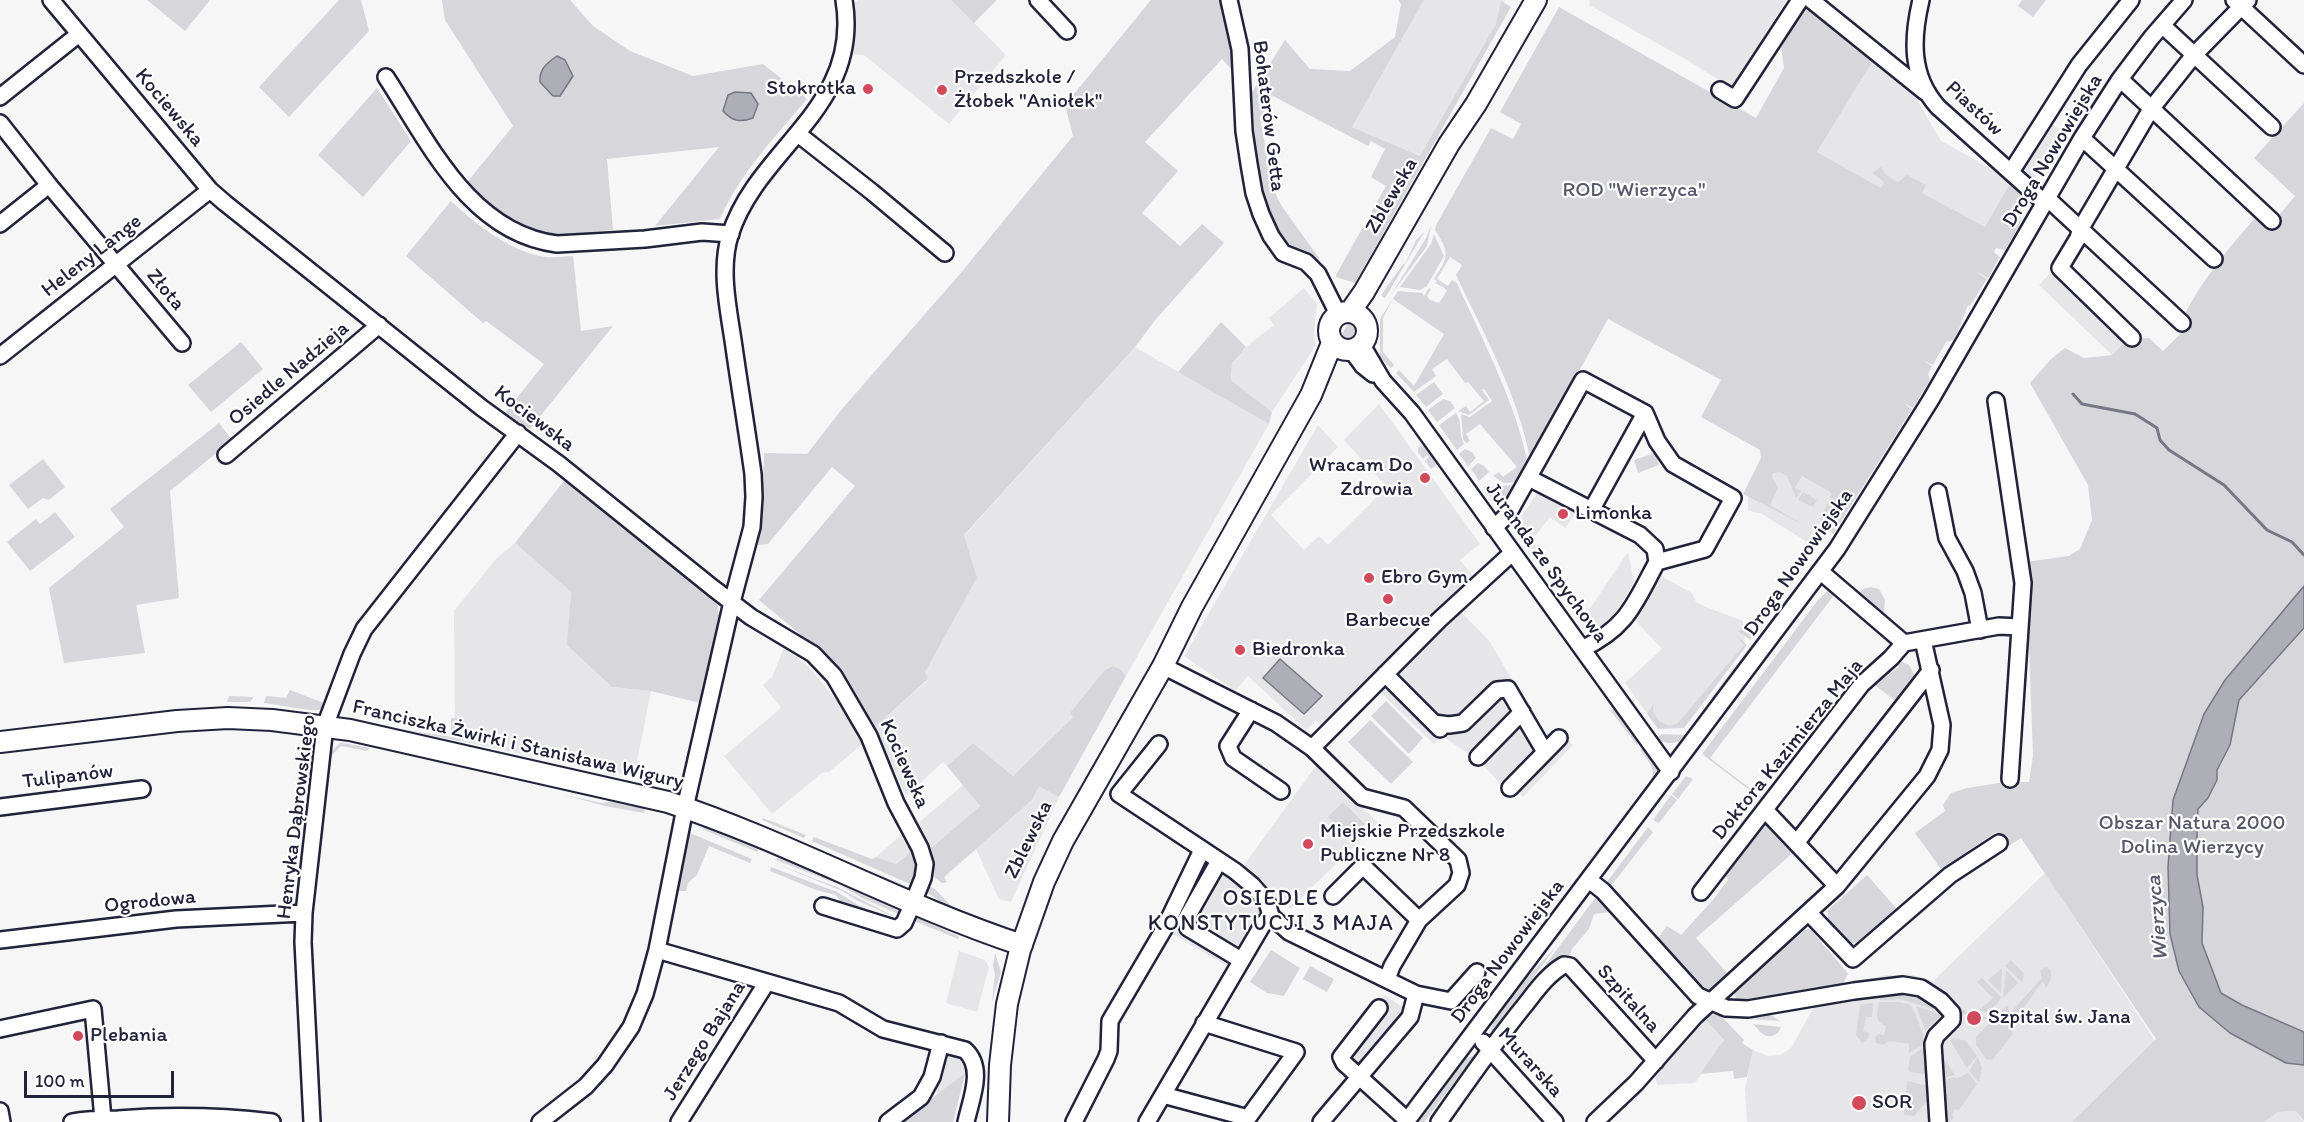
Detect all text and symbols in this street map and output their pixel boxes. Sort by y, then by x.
street label: Bohaterów Getta [1246,39,1290,193]
street label: Kociewska [129,64,209,152]
place label: Przedszkole / Żłobek "Aniołek" [954,65,1103,115]
street label: Droga Nowowiejska [1997,70,2109,232]
place label: Stokrotka [766,76,856,102]
street label: Piastów [1940,76,2008,142]
marker: Stokrotka [861,82,875,96]
marker: Przedszkole / Żłobek "Aniołek" [935,83,949,97]
street label: Zblewska [1360,154,1424,238]
park label: ROD "Wierzyca" [1562,178,1706,204]
street label: Heleny Lange [37,209,147,303]
street label: Złota [140,264,190,316]
street label: Osiedle Nadzieja [224,316,354,432]
street label: Kociewska [489,380,579,458]
place label: Wracam Do Zdrowia [1309,453,1413,503]
marker: Wracam Do Zdrowia [1418,471,1432,485]
street label: Juranda ze Spychowa [1479,478,1613,648]
street label: Droga Nowowiejska [1739,485,1859,641]
place label: Limonka [1575,501,1652,527]
marker: Limonka [1556,507,1570,521]
place label: Ebro Gym [1381,565,1468,591]
marker: Ebro Gym [1362,571,1376,585]
marker: Barbecue [1381,592,1395,606]
place label: Barbecue [1345,608,1431,634]
place label: Biedronka [1252,637,1345,663]
marker: Biedronka [1233,643,1247,657]
street label: Doktora Kazimierza Maja [1707,654,1869,846]
street label: Franciszka Żwirki i Stanisława Wigury [350,695,686,795]
street label: Henryka Dąbrowskiego [272,713,322,921]
street label: Kociewska [873,716,935,812]
street label: Tulipanów [21,759,115,795]
street label: Zblewska [999,797,1059,883]
park label: Obszar Natura 2000 Dolina Wierzycy [2098,811,2286,861]
place label: Miejskie Przedszkole Publiczne Nr 8 [1320,819,1505,869]
marker: Miejskie Przedszkole Publiczne Nr 8 [1301,837,1315,851]
water label: Wierzyca [2141,874,2175,962]
street label: Droga Nowowiejska [1446,875,1570,1029]
street label: Ogrodowa [103,885,197,919]
district label: OSIEDLE KONSTYTUCJI 3 MAJA [1148,886,1394,938]
street label: Szpitalna [1591,960,1665,1038]
street label: Jerzego Bajana [658,976,752,1106]
place label: Szpital św. Jana [1988,1005,2131,1031]
marker: Szpital św. Jana [1965,1009,1983,1027]
place label: Plebania [90,1023,167,1049]
street label: Murarska [1492,1023,1568,1103]
marker: Plebania [71,1029,85,1043]
scale bar [27,1059,177,1097]
text: 100 m [35,1070,85,1092]
place label: SOR [1872,1090,1912,1116]
marker: SOR [1850,1094,1868,1112]

